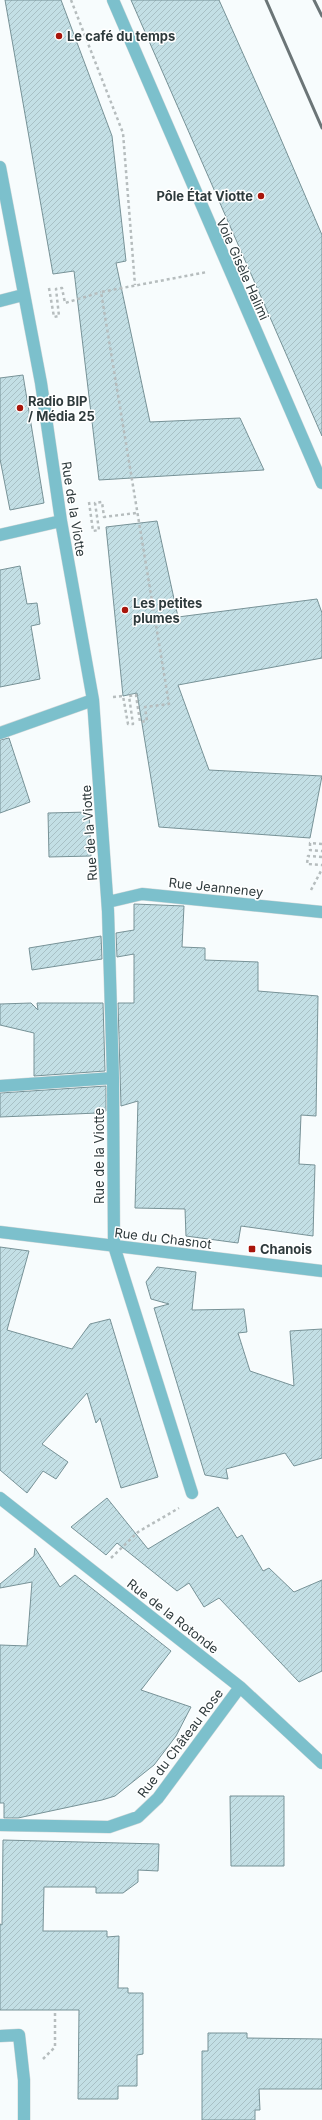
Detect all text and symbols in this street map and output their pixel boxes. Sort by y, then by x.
place label: Le café du temps [67,28,175,44]
marker: Le café du temps [54,31,64,41]
place label: Pôle État Viotte [156,188,253,204]
marker: Pôle État Viotte [256,191,266,201]
street label: Voie Gisèle Halimi [213,216,273,322]
place label: Radio BIP / Média 25 [28,393,95,424]
marker: Radio BIP / Média 25 [15,403,25,413]
street label: Rue de la Viotte [59,460,89,558]
place label: Les petites plumes [133,595,202,626]
marker: Les petites plumes [120,605,130,615]
street label: Rue de la Viotte [78,784,100,882]
street label: Rue Jeanneney [168,874,264,900]
street label: Rue de la Viotte [91,1108,107,1204]
street label: Rue du Chasnot [114,1224,212,1252]
place label: Chanois [260,1241,312,1257]
marker: Chanois [247,1244,257,1254]
street label: Rue de la Rotonde [124,1575,222,1657]
street label: Rue du Château Rose [134,1685,226,1801]

